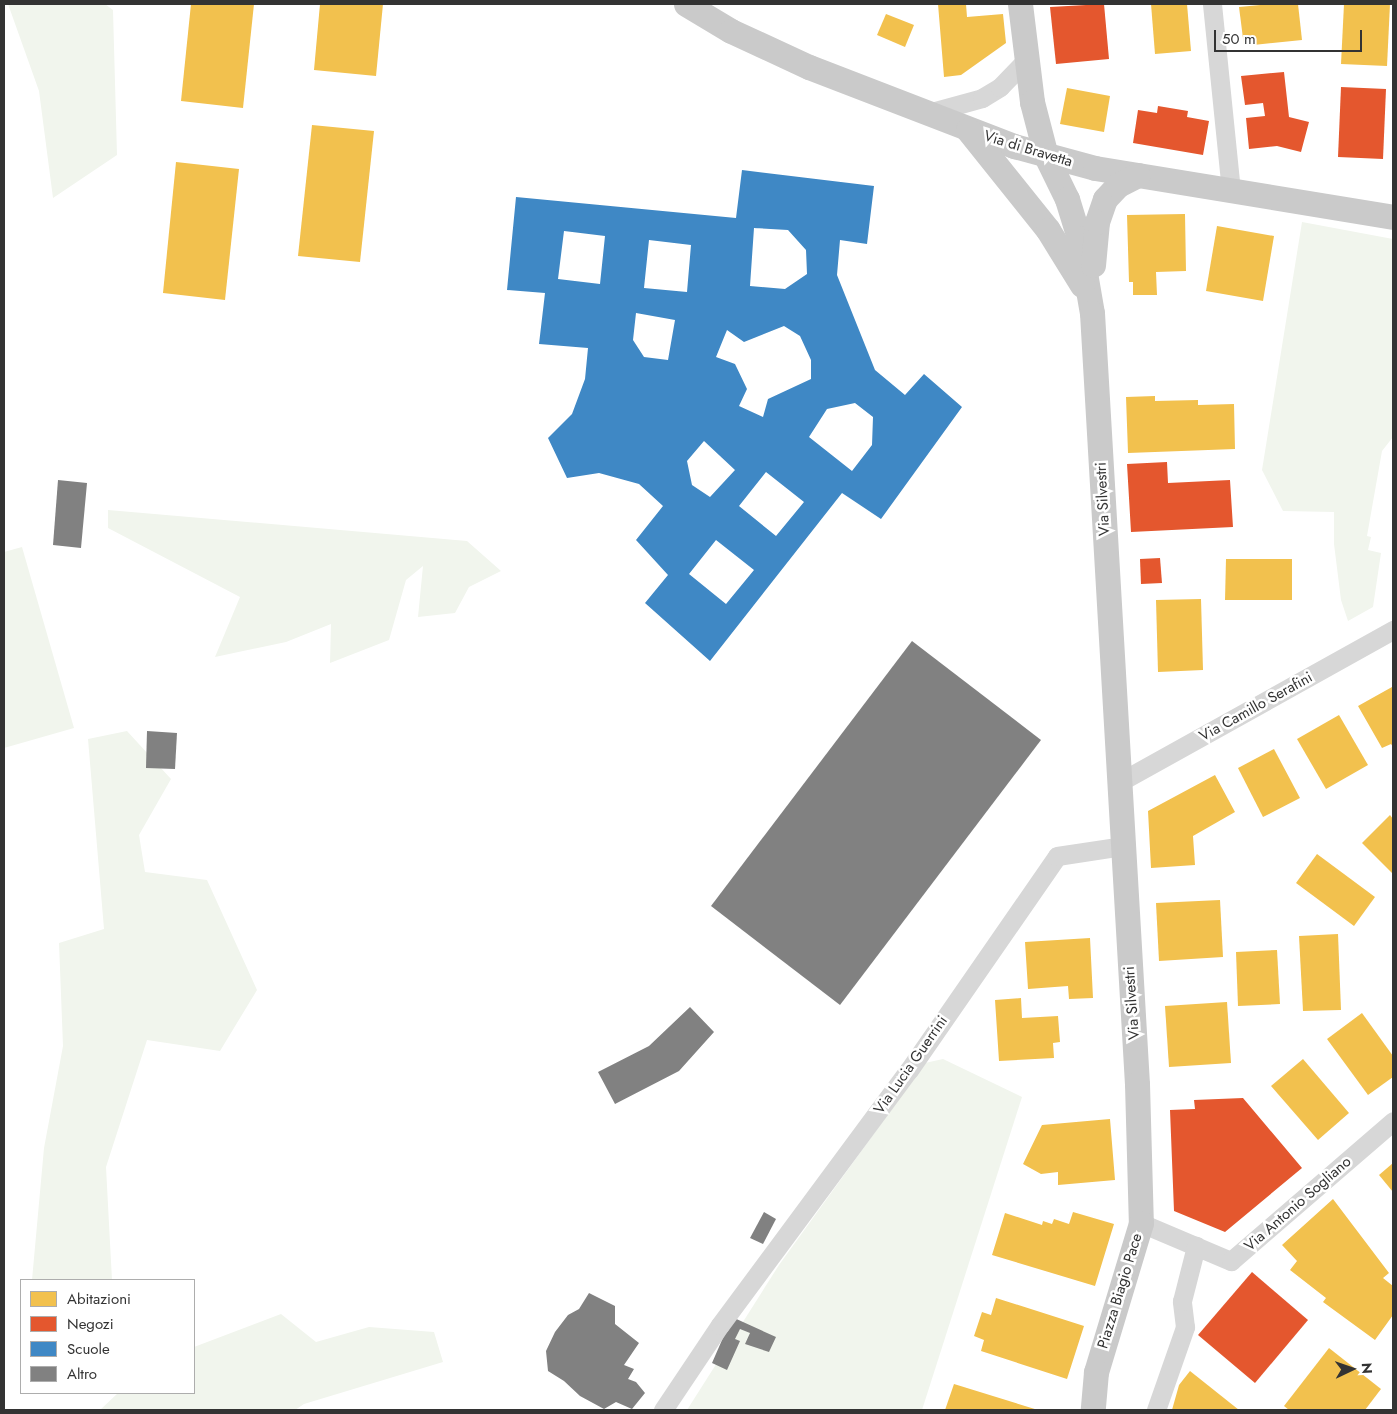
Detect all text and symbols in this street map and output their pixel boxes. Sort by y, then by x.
scale bar [1217,20,1364,52]
text: 50 m [1222,28,1256,50]
street label: Via di Bravetta [982,127,1074,171]
street label: Via Silvestri [1092,462,1114,536]
street label: Via Camillo Serafini [1196,668,1316,746]
street label: Via Silvestri [1120,966,1144,1040]
street label: Via Lucia Guerrini [870,1012,952,1118]
street label: Via Antonio Sogliano [1241,1153,1355,1255]
street label: Piazza Biagio Pace [1094,1231,1146,1351]
legend [20,1279,195,1394]
text: Abitazioni [67,1288,131,1310]
text: Negozi [67,1313,114,1335]
text: Scuole [67,1338,110,1360]
north arrow [1327,1344,1377,1394]
text: N [1357,1362,1377,1374]
text: Altro [67,1363,97,1385]

